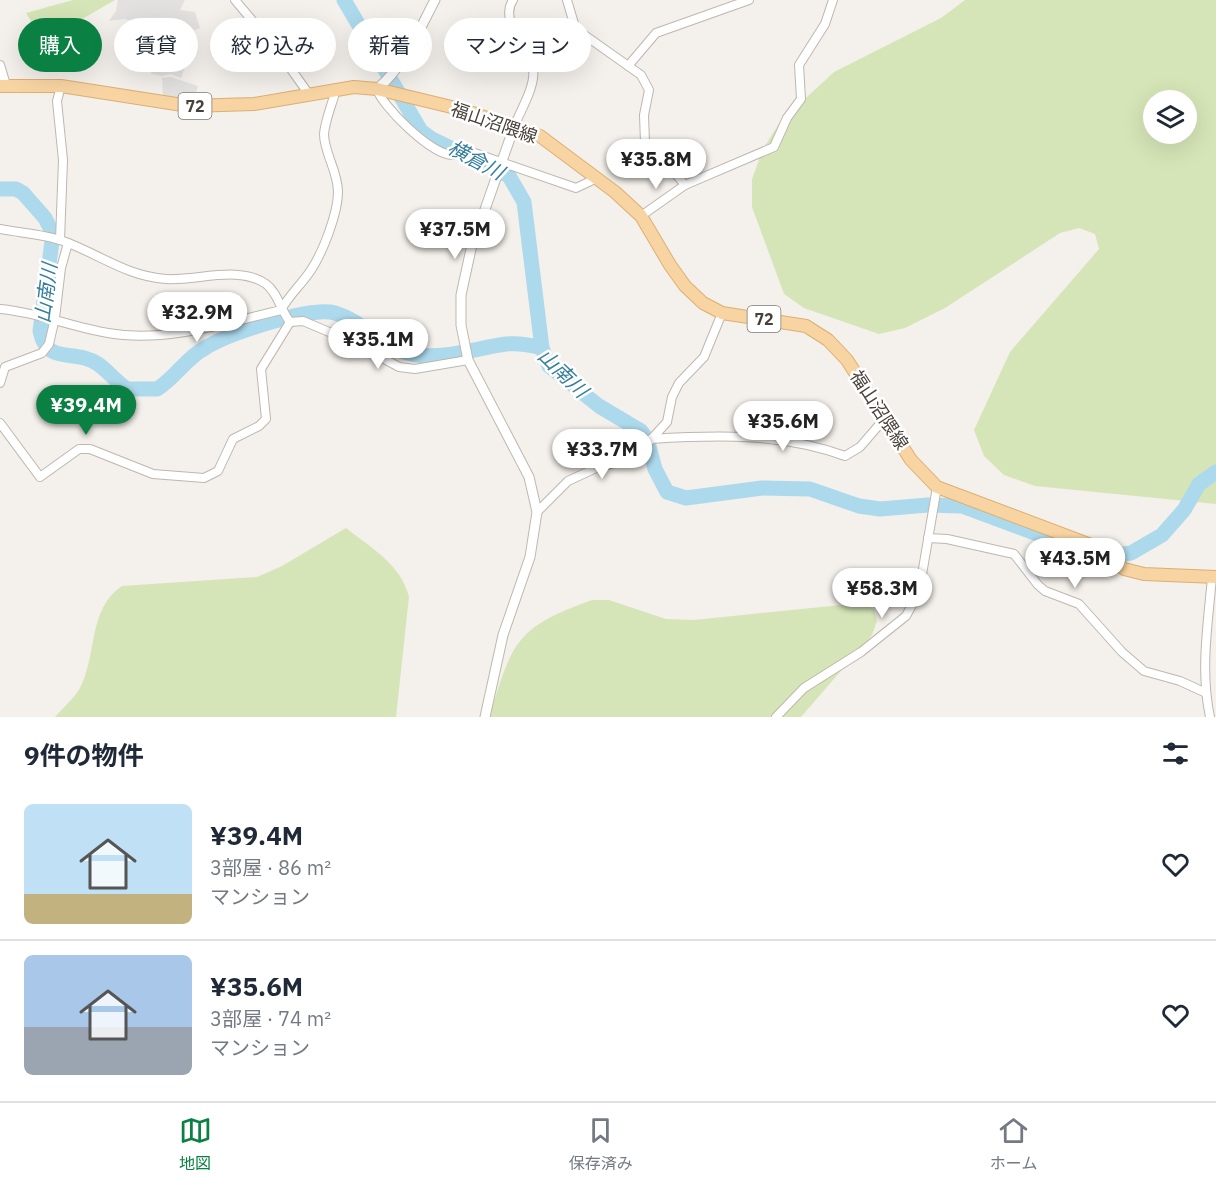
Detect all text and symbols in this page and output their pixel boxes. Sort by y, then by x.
chip: 購入 [18,18,102,72]
chip: 賃貸 [114,18,198,72]
chip: 絞り込み [210,18,336,72]
chip: 新着 [348,18,432,72]
chip: マンション [444,18,591,72]
map controls [1143,90,1197,144]
button: layers [1143,90,1197,144]
road number: 72 [178,93,212,119]
street label: 福山沼隈線 [448,97,540,148]
water label: 横倉川 [443,134,511,187]
pin: ¥35.8M [607,139,705,190]
text: ¥35.8M [620,145,692,172]
pin: ¥37.5M [406,209,504,260]
text: ¥37.5M [419,215,491,242]
water label: 山南川 [28,260,63,324]
pin: ¥32.9M [148,292,246,343]
text: ¥32.9M [161,298,233,325]
road number: 72 [748,306,780,332]
pin: ¥35.1M [329,319,427,370]
text: ¥35.1M [342,325,414,352]
water label: 山南川 [532,342,596,405]
street label: 福山沼隈線 [845,366,914,454]
pin: ¥39.4M [37,385,135,436]
text: ¥39.4M [50,391,122,418]
pin: ¥35.6M [734,401,832,452]
text: ¥35.6M [747,407,819,434]
pin: ¥33.7M [553,429,651,480]
text: ¥33.7M [566,435,638,462]
pin: ¥43.5M [1026,538,1124,589]
text: ¥43.5M [1039,544,1111,571]
pin: ¥58.3M [833,568,931,619]
text: ¥58.3M [846,574,918,601]
icon: filters [1159,737,1192,770]
text: 9件の物件 [24,738,144,772]
text: ¥39.4M [210,818,303,852]
icon: home [72,828,144,900]
icon: heart [1159,848,1192,881]
text: 3部屋 · 86 m² [210,854,331,881]
text: マンション [210,883,310,910]
text: ¥35.6M [210,969,303,1003]
icon: home [72,979,144,1051]
icon: heart [1159,999,1192,1032]
text: 3部屋 · 74 m² [210,1005,331,1032]
text: マンション [210,1034,310,1061]
tab: 地図 [179,1114,212,1174]
tab: 保存済み [569,1114,633,1174]
tab: ホーム [990,1114,1037,1174]

